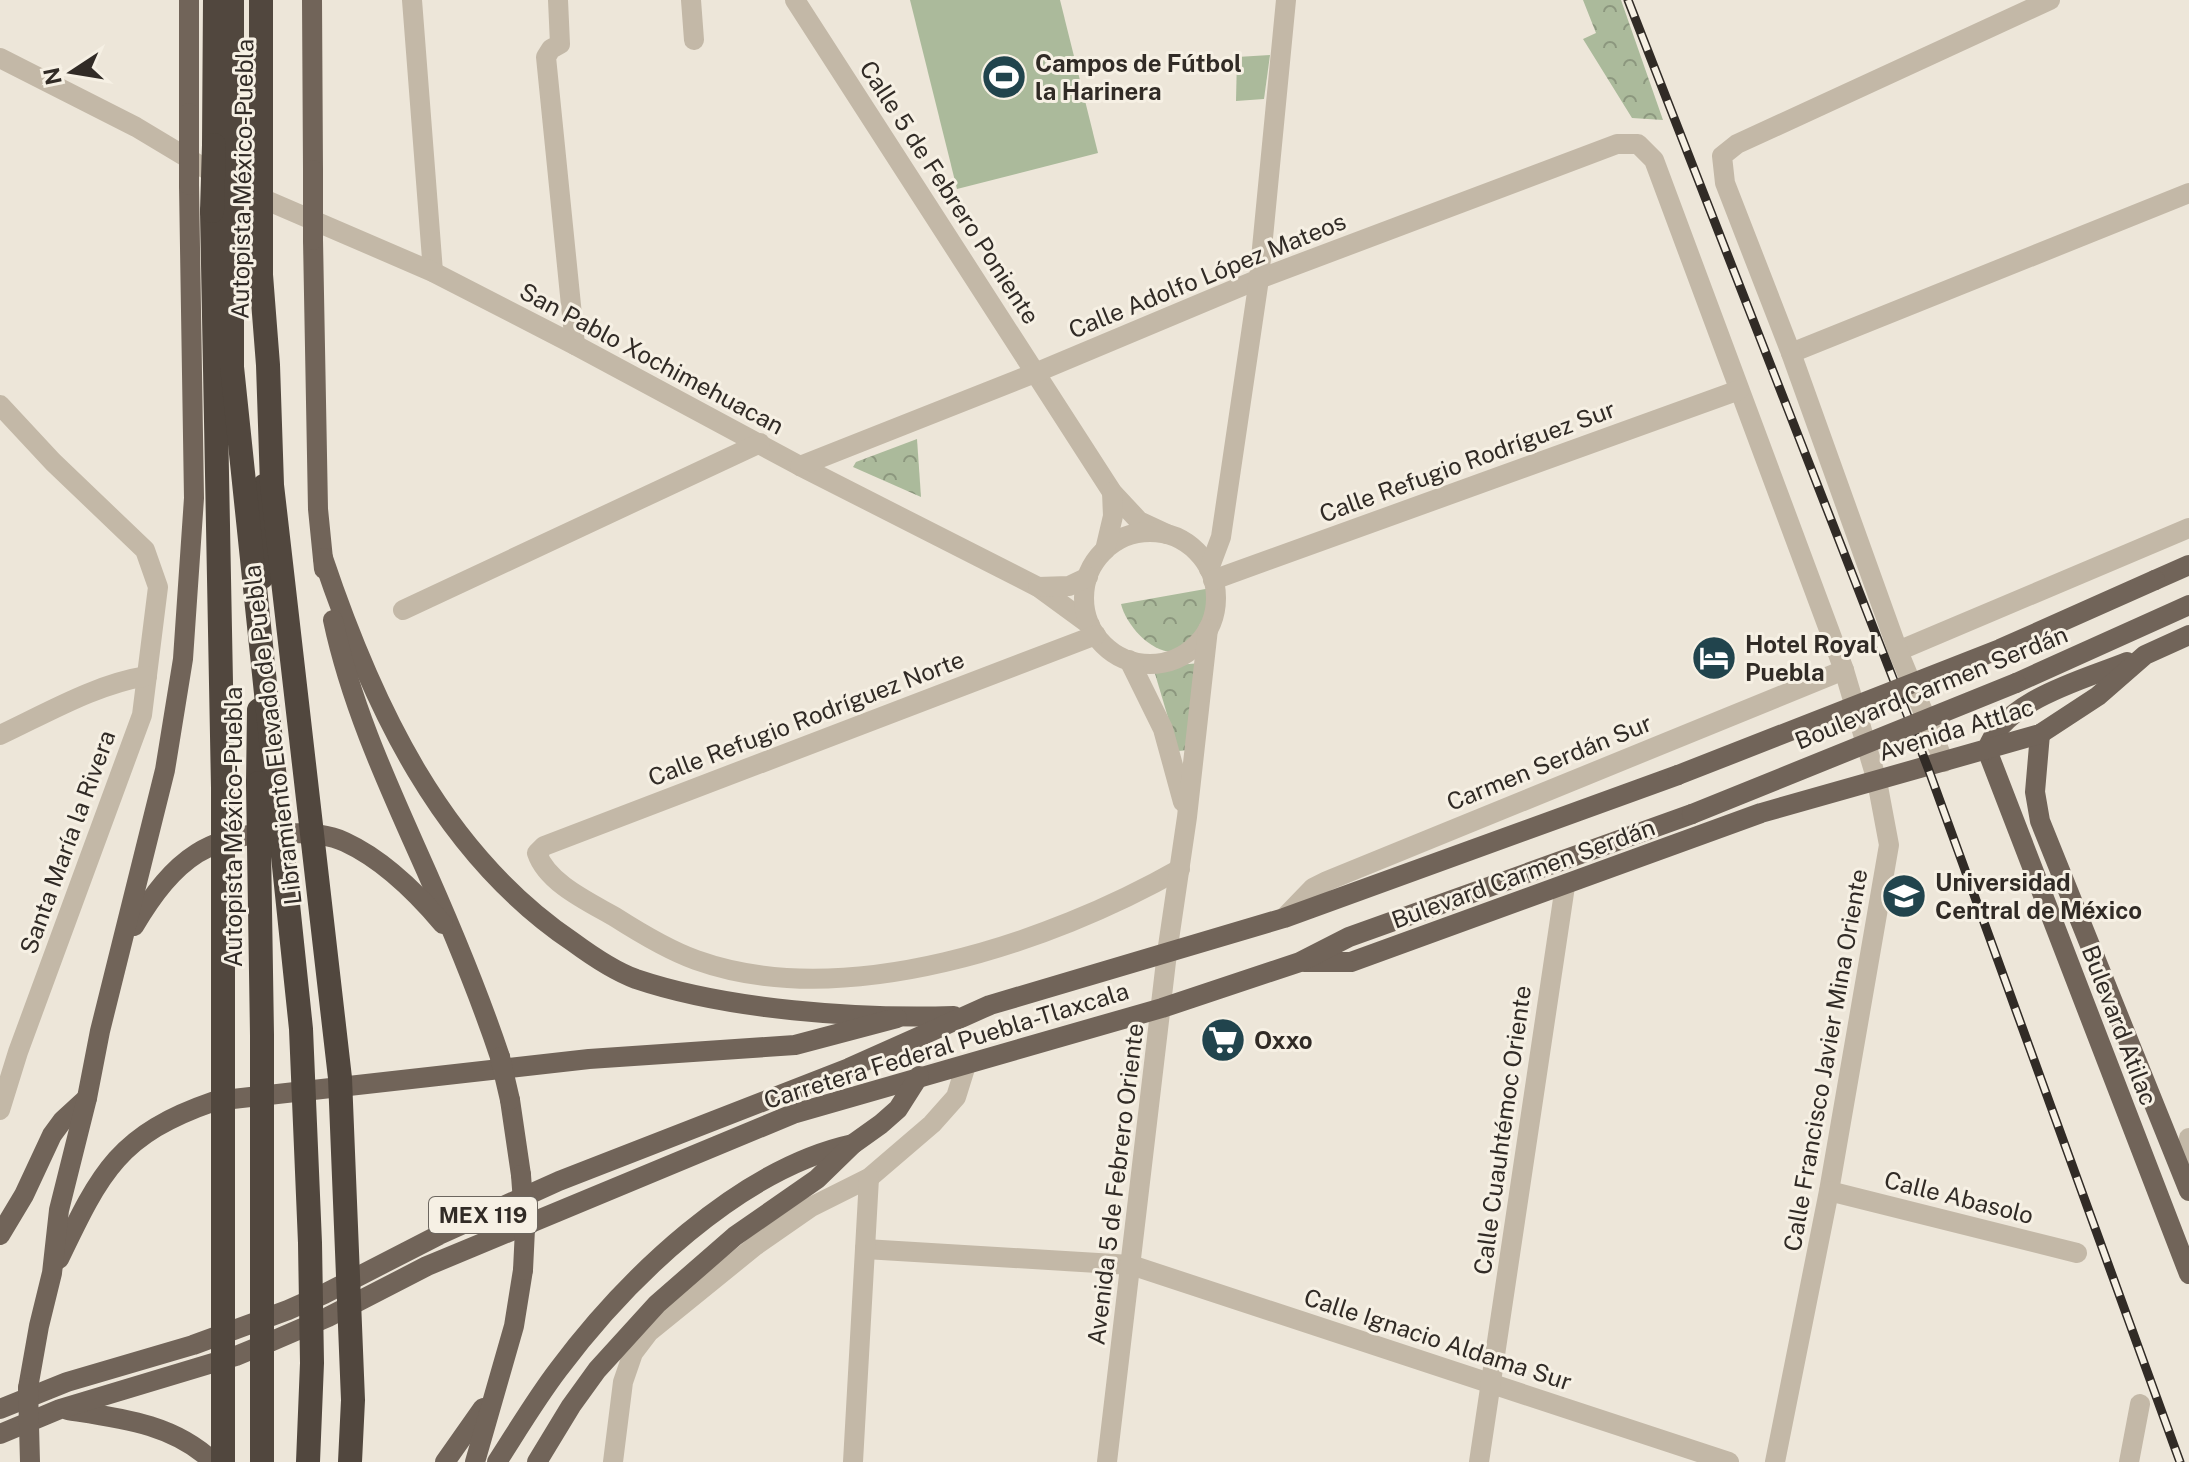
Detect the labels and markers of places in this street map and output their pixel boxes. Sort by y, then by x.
place label: Campos de Fútbol la Harinera [1035,49,1242,105]
sports icon: Campos de Fútbol la Harinera [980,53,1028,101]
place label: Hotel Royal Puebla [1745,630,1878,686]
hotel icon: Hotel Royal Puebla [1690,634,1738,682]
place label: Universidad Central de México [1935,868,2142,924]
school or university icon: Universidad Central de México [1880,872,1928,920]
supermarket icon: Oxxo [1199,1016,1247,1064]
place label: Oxxo [1254,1026,1313,1054]

